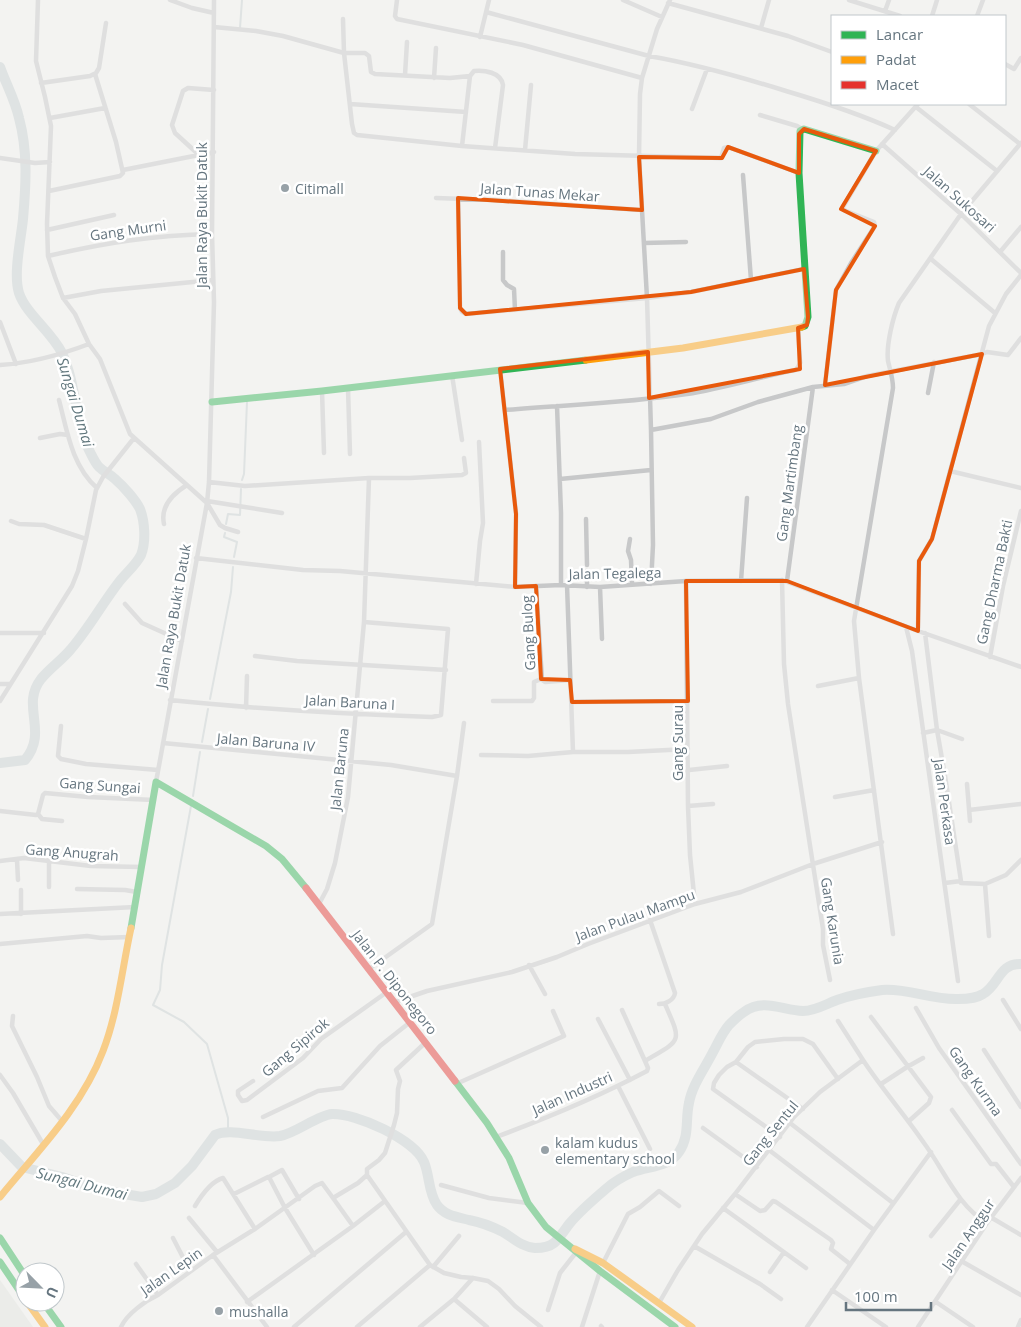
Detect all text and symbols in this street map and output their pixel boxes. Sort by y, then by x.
legend [831,15,1006,105]
text: Lancar [876,24,923,44]
text: Padat [876,49,916,69]
text: Macet [876,74,919,94]
street label: Jalan Raya Bukit Datuk [192,141,211,290]
street label: Jalan Sukosari [918,160,1000,236]
street label: Jalan Tunas Mekar [478,178,600,206]
place label: Citimall [295,179,344,198]
marker: Citimall [279,182,291,194]
street label: Gang Murni [89,215,167,245]
water label: Sungai Dumai [53,355,99,449]
street label: Gang Martimbang [771,423,807,543]
street label: Gang Dharma Bakti [971,518,1017,646]
street label: Jalan Raya Bukit Datuk [151,542,195,691]
street label: Jalan Tegalega [566,563,662,583]
street label: Gang Bulog [517,595,539,671]
street label: Jalan Baruna I [303,690,395,714]
street label: Gang Surau [668,705,687,781]
street label: Jalan Baruna [325,727,353,813]
street label: Jalan Baruna IV [214,728,317,756]
street label: Jalan Perkasa [929,756,960,846]
street label: Gang Sungai [59,773,141,797]
street label: Gang Anugrah [25,839,119,865]
street label: Gang Karunia [817,876,849,966]
street label: Jalan Pulau Mampu [571,885,698,946]
street label: Jalan P. Diponegoro [347,924,442,1038]
street label: Gang Sipirok [257,1013,333,1081]
street label: Gang Kurma [945,1042,1007,1120]
street label: Jalan Industri [527,1067,615,1120]
street label: Gang Sentul [738,1096,802,1170]
place label: kalam kudus elementary school [555,1133,675,1168]
marker: kalam kudus elementary school [539,1144,551,1156]
water label: Sungai Dumai [35,1162,130,1204]
street label: Jalan Anggur [936,1194,999,1275]
street label: Jalan Lepin [135,1243,206,1300]
north arrow [15,1262,65,1312]
scale bar [846,1280,931,1312]
text: U [41,1284,63,1301]
text: 100 m [854,1286,898,1306]
place label: mushalla [229,1302,288,1321]
marker: mushalla [213,1305,225,1317]

